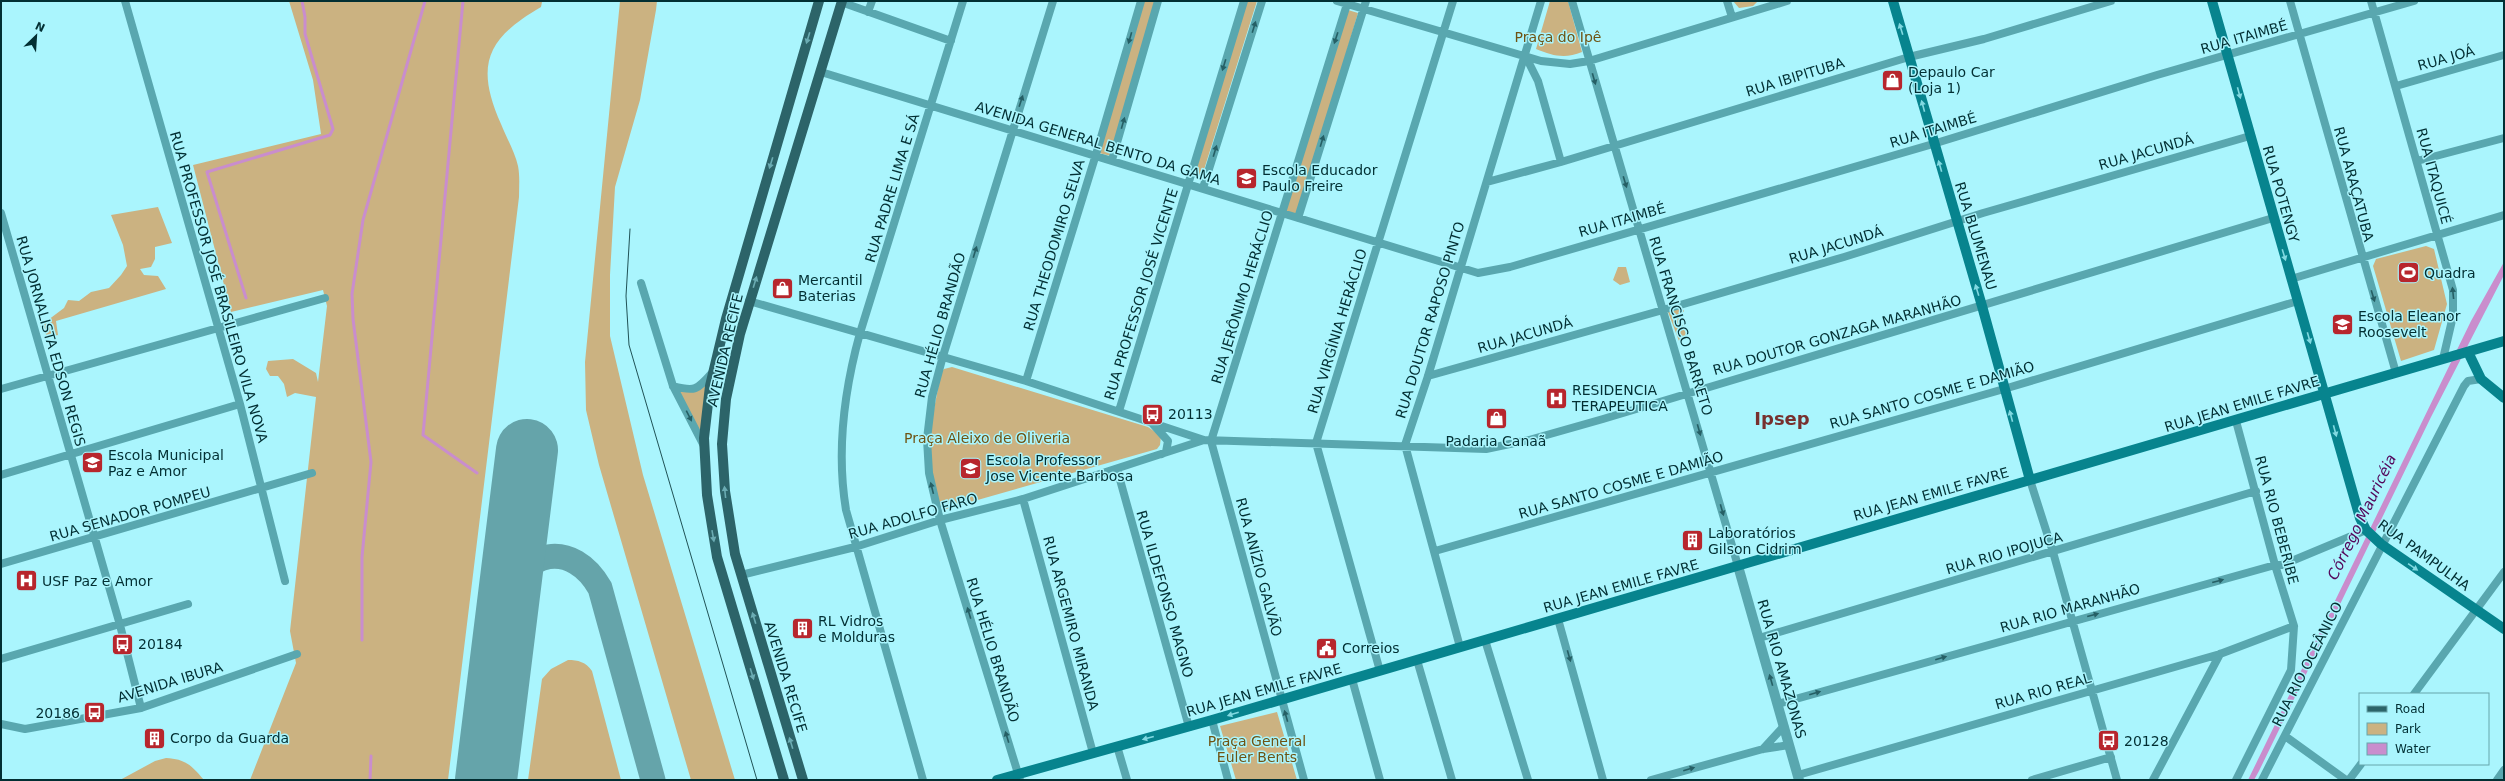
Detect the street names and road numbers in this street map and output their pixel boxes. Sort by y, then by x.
street label: RUA ITAIMBÉ [2199,17,2289,57]
street label: RUA JOÁ [2416,42,2477,74]
street label: RUA IBIPITUBA [1744,54,1847,100]
street label: AVENIDA GENERAL BENTO DA GAMA [973,98,1223,188]
street label: RUA ITAIMBÉ [1888,109,1978,151]
street label: RUA PADRE LIMA E SÁ [862,111,922,264]
street label: RUA ARAÇATUBA [2331,125,2377,244]
street label: RUA ITAQUICÉ [2413,126,2455,226]
street label: RUA PROFESSOR JOSÉ BRASILEIRO VILA NOVA [167,130,271,445]
street label: RUA JACUNDÁ [2097,131,2196,173]
street label: RUA POTENGY [2260,144,2303,245]
street label: RUA THEODOMIRO SELVA [1020,157,1088,333]
street label: RUA BLUMENAU [1952,180,2000,292]
street label: RUA PROFESSOR JOSÉ VICENTE [1101,186,1181,402]
street label: RUA ITAIMBÉ [1577,200,1667,240]
street label: RUA JERÔNIMO HERÁCLIO [1207,208,1276,386]
street label: RUA DOUTOR RAPOSO PINTO [1392,220,1468,420]
street label: RUA JACUNDÁ [1787,223,1886,267]
street label: RUA JORNALISTA EDSON REGIS [13,234,89,448]
street label: RUA FRANCISCO BARRETO [1646,235,1716,417]
street label: RUA VIRGÍNIA HERÁCLIO [1304,247,1370,415]
street label: RUA HÉLIO BRANDÃO [912,250,968,400]
street label: AVENIDA RECIFE [704,292,746,408]
street label: RUA DOUTOR GONZAGA MARANHÃO [1711,292,1963,378]
street label: RUA JACUNDÁ [1476,314,1575,356]
street label: RUA SANTO COSME E DAMIÃO [1828,358,2036,432]
street label: RUA JEAN EMILE FAVRE [2163,373,2321,435]
street label: RUA SANTO COSME E DAMIÃO [1517,448,1725,522]
street label: RUA RIO BEBERIBE [2252,454,2302,586]
street label: RUA JEAN EMILE FAVRE [1851,464,2011,524]
street label: RUA SENADOR POMPEU [48,483,212,545]
street label: RUA ADOLFO FARO [846,490,980,542]
street label: RUA ANÍZIO GALVÃO [1233,496,1285,638]
street label: RUA ILDEFONSO MAGNO [1133,509,1197,679]
street label: RUA PAMPULHA [2375,516,2473,594]
street label: RUA RIO IPOJUCA [1944,529,2065,577]
street label: RUA ARGEMIRO MIRANDA [1040,534,1102,712]
street label: RUA JEAN EMILE FAVRE [1541,556,1701,616]
street label: RUA HÉLIO BRANDÃO [963,576,1023,724]
street label: RUA RIO MARANHÃO [1998,580,2142,636]
street label: RUA RIO AMAZONAS [1754,598,1810,741]
street label: RUA RIO OCEÂNICO [2268,598,2345,729]
street label: AVENIDA RECIFE [761,619,811,735]
street label: AVENIDA IBURA [116,658,225,706]
street label: RUA JEAN EMILE FAVRE [1184,660,1344,720]
street label: RUA RIO REAL [1993,670,2093,712]

